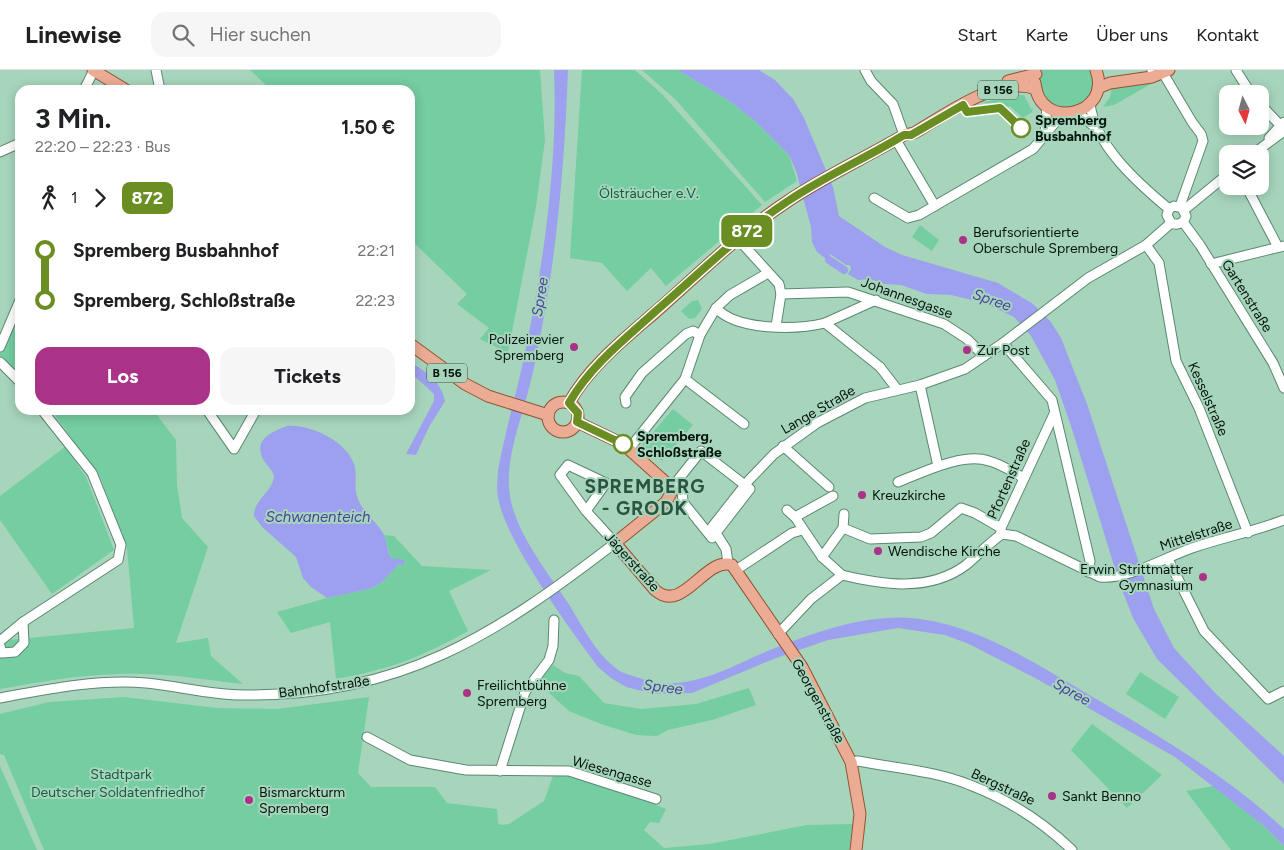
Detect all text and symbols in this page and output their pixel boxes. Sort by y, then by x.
search box [151,12,501,57]
text: Linewise [25,20,121,49]
icon: search [169,21,197,49]
text: Hier suchen [209,23,311,46]
text: Start [958,24,997,46]
text: Karte [1025,24,1068,46]
text: Über uns [1096,24,1168,46]
text: Kontakt [1196,24,1259,46]
road number: B 156 [978,80,1018,100]
north arrow [1219,85,1269,135]
map controls [1219,85,1269,195]
text: 3 Min. [35,101,111,135]
place label: Spremberg Busbahnhof [1035,112,1112,145]
text: 1.50 € [341,116,395,139]
marker: Spremberg Busbahnhof [1011,118,1031,138]
text: 22:20 – 22:23 · Bus [35,137,171,156]
button: layers [1219,145,1269,195]
icon: walk [35,184,63,212]
icon: forward [86,184,114,212]
park label: Ölsträucher e.V. [599,185,699,202]
text: 872 [132,187,163,209]
text: 1 [71,188,78,207]
line badge: 872 [718,215,776,247]
text: 872 [731,220,763,242]
place label: Berufsorientierte Oberschule Spremberg [973,224,1118,257]
marker: Berufsorientierte Oberschule Spremberg [957,234,969,246]
text: Spremberg Busbahnhof [73,239,279,262]
text: 22:21 [358,241,395,260]
street label: Gartenstraße [1218,257,1276,336]
street label: Johannesgasse [859,274,955,323]
water label: Spree [528,276,552,318]
water label: Spree [970,285,1014,315]
text: Spremberg, Schloßstraße [73,289,295,312]
text: 22:23 [355,291,395,310]
place label: Polizeirevier Spremberg [489,331,564,364]
marker: Polizeirevier Spremberg [568,341,580,353]
place label: Zur Post [977,342,1030,359]
marker: Zur Post [961,344,973,356]
button: Los [35,347,210,405]
button: Tickets [220,347,395,405]
street label: Kesselstraße [1184,359,1232,439]
road number: B 156 [427,364,467,382]
street label: Lange Straße [778,382,858,438]
place label: Spremberg, Schloßstraße [637,428,722,461]
marker: Spremberg, Schloßstraße [613,434,633,454]
street label: Pfortenstraße [984,436,1034,522]
district label: SPREMBERG - GRODK [585,475,705,520]
place label: Kreuzkirche [872,487,946,504]
marker: Kreuzkirche [856,489,868,501]
water label: Schwanenteich [266,508,370,526]
street label: Mittelstraße [1157,515,1235,555]
street label: Jägerstraße [601,529,663,596]
place label: Wendische Kirche [888,543,1001,560]
marker: Wendische Kirche [872,545,884,557]
place label: Erwin Strittmatter Gymnasium [1080,561,1193,594]
marker: Erwin Strittmatter Gymnasium [1197,571,1209,583]
street label: Georgenstraße [788,656,848,747]
street label: Bahnhofstraße [277,672,371,702]
water label: Spree [1050,675,1094,709]
water label: Spree [642,676,684,698]
place label: Freilichtbühne Spremberg [477,677,567,710]
marker: Freilichtbühne Spremberg [461,687,473,699]
street label: Wiesengasse [570,752,654,792]
street label: Bergstraße [968,765,1038,809]
park label: Stadtpark [90,766,152,783]
park label: Deutscher Soldatenfriedhof [31,784,206,801]
place label: Bismarckturm Spremberg [259,784,345,817]
place label: Sankt Benno [1062,788,1141,805]
marker: Sankt Benno [1046,790,1058,802]
marker: Bismarckturm Spremberg [243,794,255,806]

